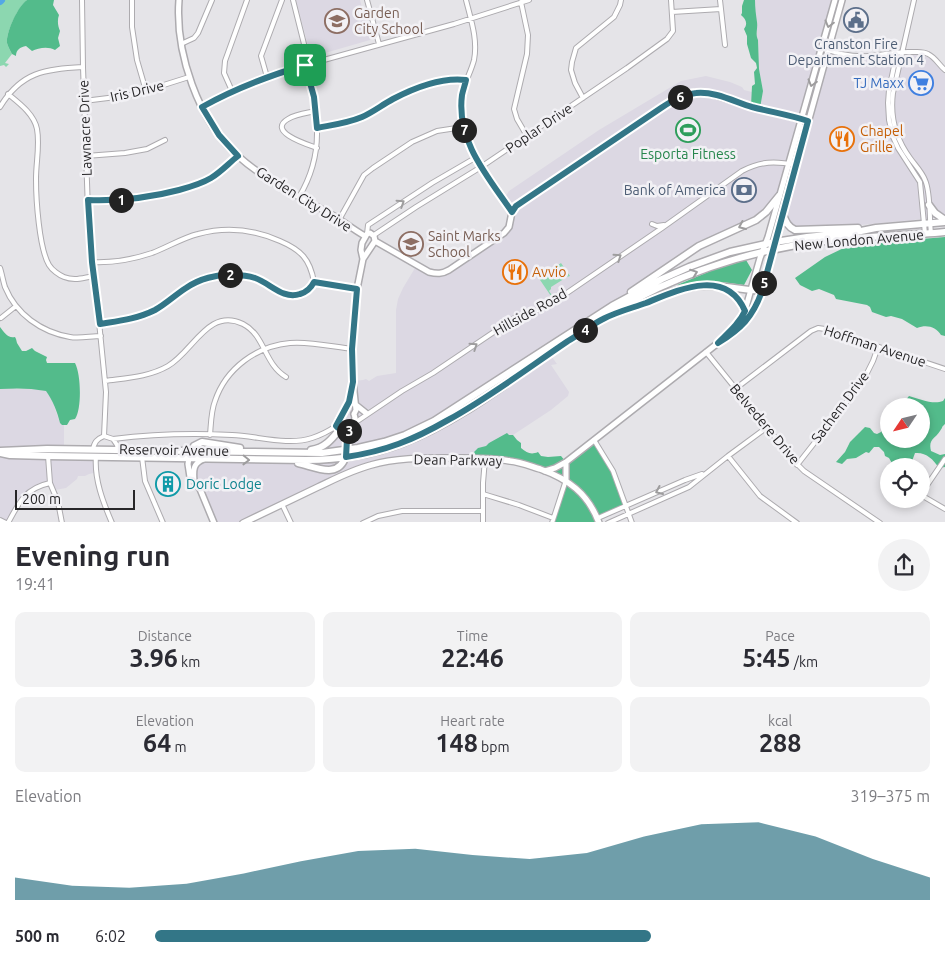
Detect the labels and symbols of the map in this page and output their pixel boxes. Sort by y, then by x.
place label: Garden City School [354,5,424,37]
public building icon: Cranston Fire Department Station 4 [843,7,869,33]
school or university icon: Garden City School [324,8,350,34]
one-way arrow [824,20,835,29]
place label: Cranston Fire Department Station 4 [788,36,924,68]
pin [284,44,326,86]
supermarket icon: TJ Maxx [908,70,934,96]
place label: TJ Maxx [853,75,904,91]
street label: Iris Drive [109,77,165,105]
one-way arrow [807,79,817,87]
street label: Lawnacre Drive [75,80,95,176]
pin: 6 [668,84,692,110]
street label: Poplar Drive [503,100,575,156]
sports icon: Esporta Fitness [675,117,701,143]
pin: 7 [452,118,476,142]
place label: Chapel Grille [860,123,904,155]
restaurant icon: Chapel Grille [829,126,855,152]
place label: Esporta Fitness [640,146,736,162]
street label: Garden City Drive [253,163,355,235]
bank icon: Bank of America [731,177,757,203]
place label: Bank of America [624,182,726,198]
pin: 1 [108,188,134,212]
one-way arrow [396,200,405,210]
one-way arrow [738,220,747,231]
street label: New London Avenue [794,226,924,254]
place label: Saint Marks School [428,228,500,260]
school or university icon: Saint Marks School [398,231,424,257]
one-way arrow [613,254,622,264]
restaurant icon: Avvio [502,259,528,285]
pin: 2 [218,262,242,288]
place label: Avvio [532,264,566,280]
one-way arrow [689,269,698,279]
pin: 5 [752,270,776,296]
street label: Hillside Road [491,285,569,339]
pin: 4 [572,318,598,342]
street label: Hoffman Avenue [822,322,928,370]
one-way arrow [468,343,477,352]
street label: Sachem Drive [808,368,872,446]
street label: Belvedere Drive [727,381,803,467]
north arrow [880,398,930,448]
pin: 3 [336,418,362,444]
street label: Reservoir Avenue [119,441,229,459]
street label: Dean Parkway [414,451,503,469]
one-way arrow [242,455,250,465]
building icon: Doric Lodge [155,471,181,497]
place label: Doric Lodge [186,476,262,492]
one-way arrow [655,485,664,496]
scale bar [15,488,135,511]

